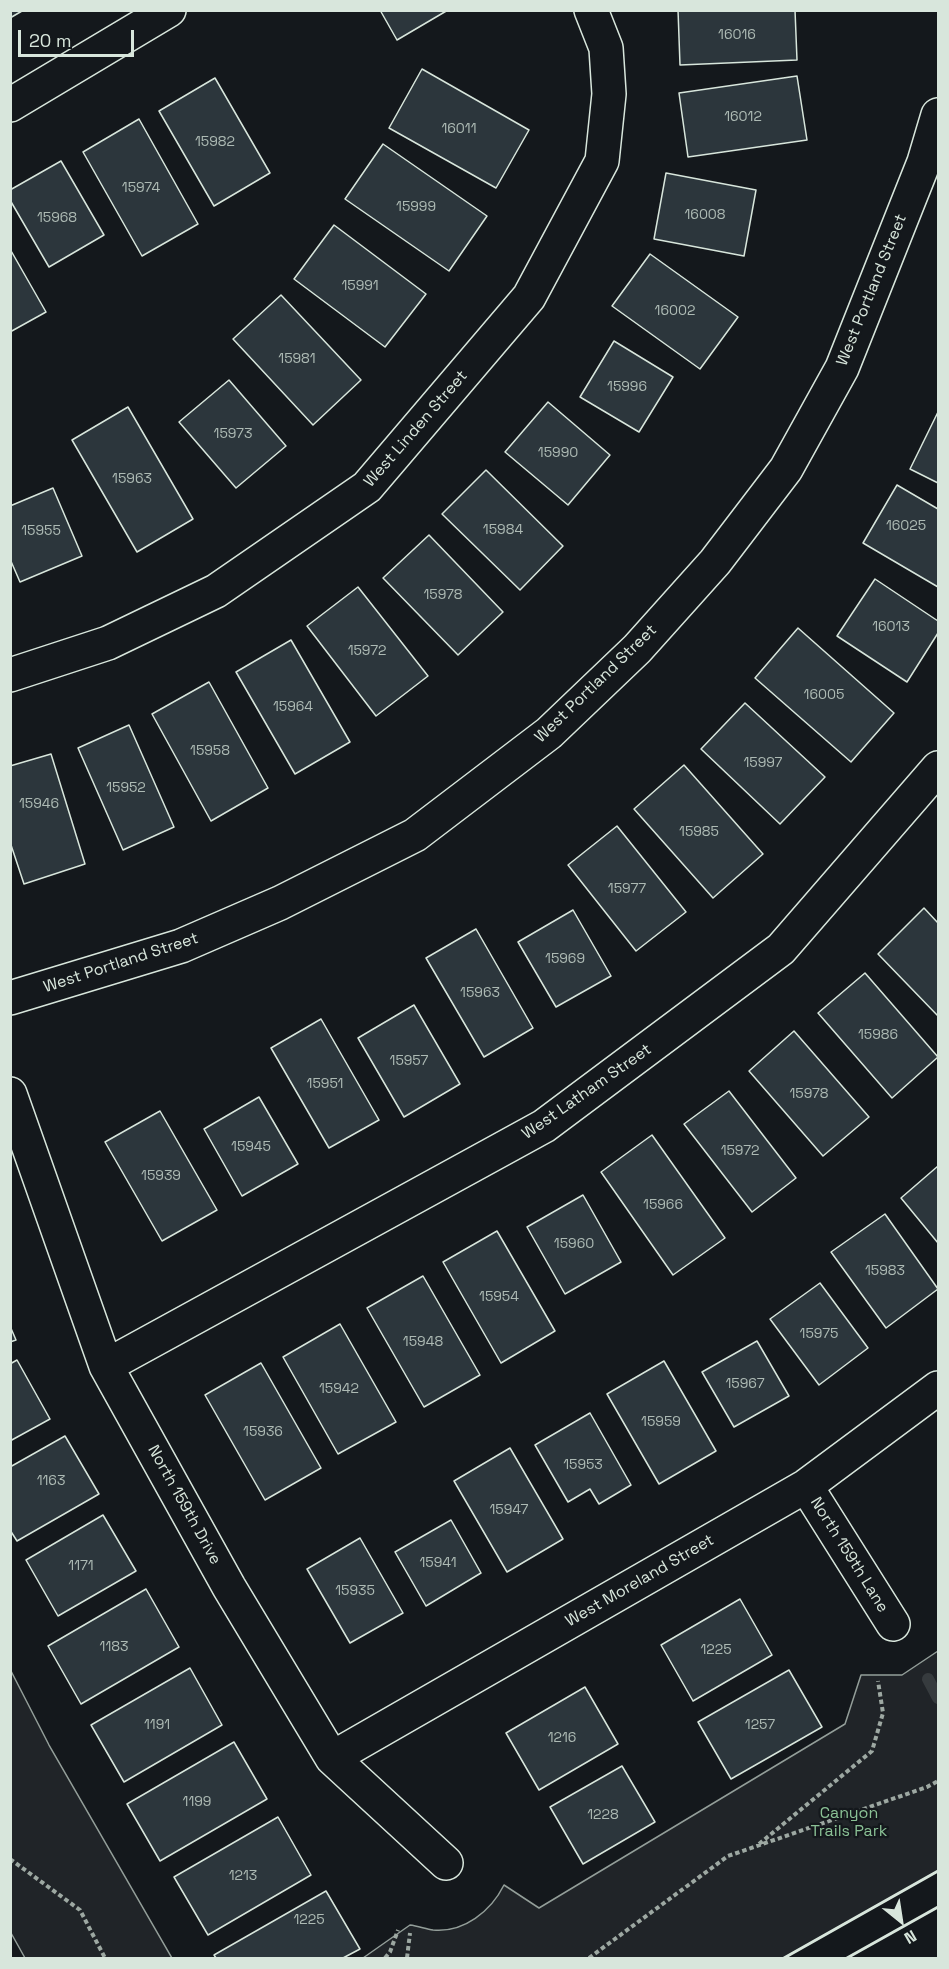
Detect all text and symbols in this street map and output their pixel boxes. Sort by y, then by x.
scale bar [21,18,136,56]
house number: 16016 [718,27,756,43]
text: 20 m [29,29,72,52]
house number: 16012 [724,109,762,125]
house number: 16011 [441,121,477,137]
house number: 15982 [195,134,235,150]
house number: 15974 [122,180,160,196]
house number: 15999 [396,199,436,215]
house number: 16008 [684,207,726,223]
house number: 15968 [37,210,77,226]
street label: West Portland Street [833,211,911,369]
house number: 15991 [341,278,379,294]
house number: 16002 [655,303,695,319]
house number: 15981 [278,351,316,367]
street label: West Linden Street [360,367,472,491]
house number: 15996 [607,379,647,395]
house number: 15973 [214,426,252,442]
house number: 15990 [538,445,578,461]
house number: 15963 [112,471,152,487]
house number: 16025 [886,518,926,534]
house number: 15984 [483,522,523,538]
house number: 15955 [21,523,61,539]
house number: 15978 [423,587,463,603]
house number: 16013 [872,619,910,635]
street label: West Portland Street [531,621,661,747]
house number: 15972 [348,643,386,659]
house number: 16005 [804,687,844,703]
house number: 15964 [273,699,313,715]
house number: 15958 [190,743,230,759]
house number: 15997 [743,755,783,771]
house number: 15952 [106,780,146,796]
house number: 15946 [19,796,59,812]
house number: 15985 [679,824,719,840]
house number: 15977 [608,881,646,897]
street label: West Portland Street [41,929,201,997]
house number: 15969 [545,951,585,967]
house number: 15963 [460,985,500,1001]
house number: 15986 [858,1027,898,1043]
street label: West Latham Street [519,1040,655,1144]
house number: 15957 [390,1053,428,1069]
house number: 15951 [307,1076,343,1092]
house number: 15978 [789,1086,829,1102]
house number: 15945 [231,1139,271,1155]
house number: 15972 [721,1143,759,1159]
house number: 15939 [141,1168,181,1184]
house number: 15966 [643,1197,683,1213]
house number: 15960 [554,1236,594,1252]
house number: 15983 [865,1263,905,1279]
house number: 15954 [479,1289,519,1305]
house number: 15975 [800,1326,838,1342]
house number: 15948 [403,1334,443,1350]
house number: 15967 [725,1376,765,1392]
house number: 15942 [319,1381,359,1397]
house number: 15959 [641,1414,681,1430]
house number: 15936 [243,1424,283,1440]
street label: North 159th Drive [143,1442,225,1568]
house number: 15953 [563,1457,603,1473]
house number: 1163 [37,1473,65,1489]
street label: North 159th Lane [806,1494,892,1616]
house number: 15947 [489,1502,529,1518]
street label: West Moreland Street [562,1531,718,1631]
house number: 15941 [419,1555,457,1571]
house number: 1171 [68,1558,94,1574]
house number: 15935 [335,1583,375,1599]
house number: 1183 [100,1639,128,1655]
house number: 1225 [700,1642,732,1658]
house number: 1191 [144,1717,170,1733]
house number: 1257 [745,1717,775,1733]
house number: 1216 [548,1730,576,1746]
house number: 1199 [183,1794,211,1810]
park label: Canyon Trails Park [811,1804,887,1842]
house number: 1228 [587,1807,619,1823]
house number: 1213 [229,1868,257,1884]
north arrow [871,1891,931,1951]
house number: 1225 [293,1912,325,1928]
text: N [900,1925,920,1949]

